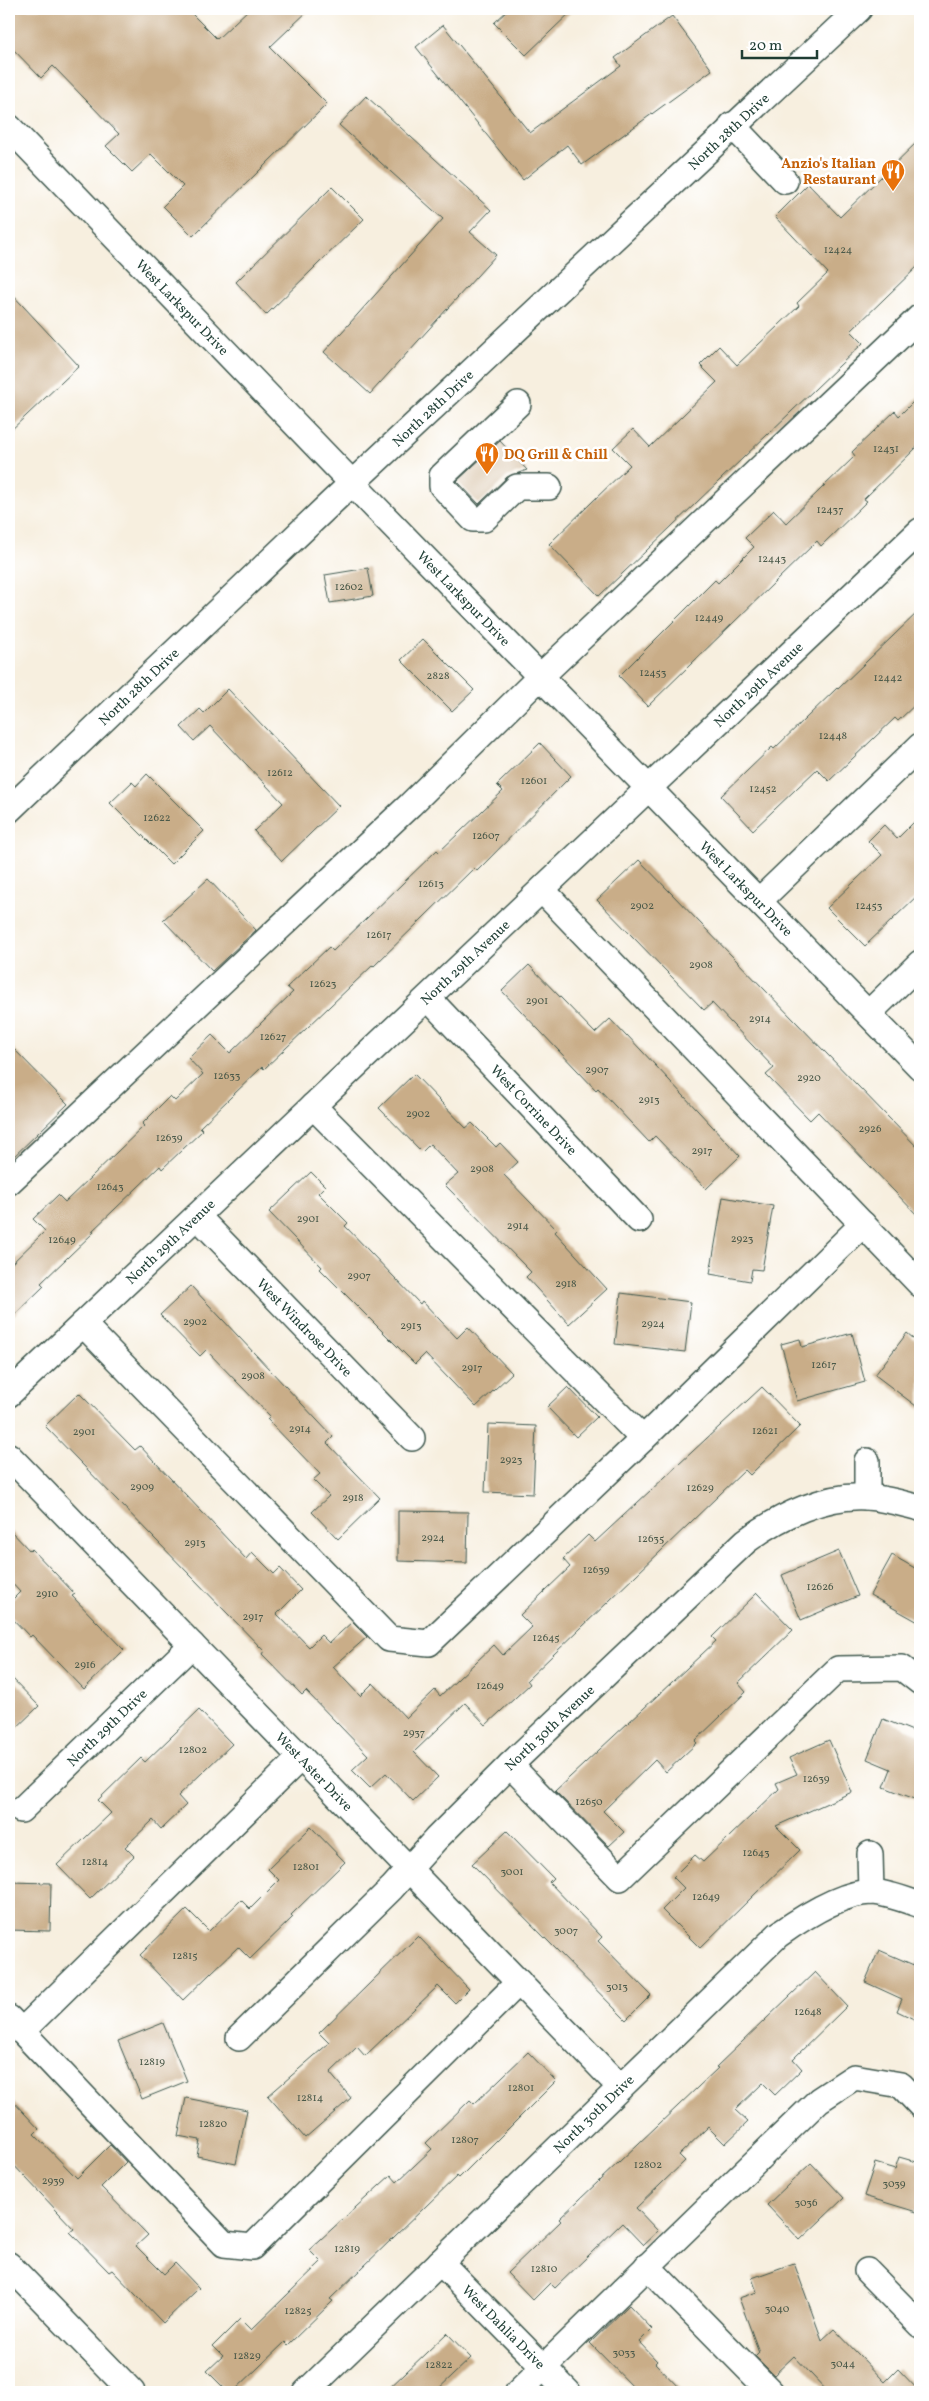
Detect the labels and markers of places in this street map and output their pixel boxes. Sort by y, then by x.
place label: Anzio's Italian Restaurant [781,155,876,190]
restaurant icon: Anzio's Italian Restaurant [880,158,906,192]
restaurant icon: DQ Grill & Chill [474,441,500,475]
place label: DQ Grill & Chill [504,446,608,465]

